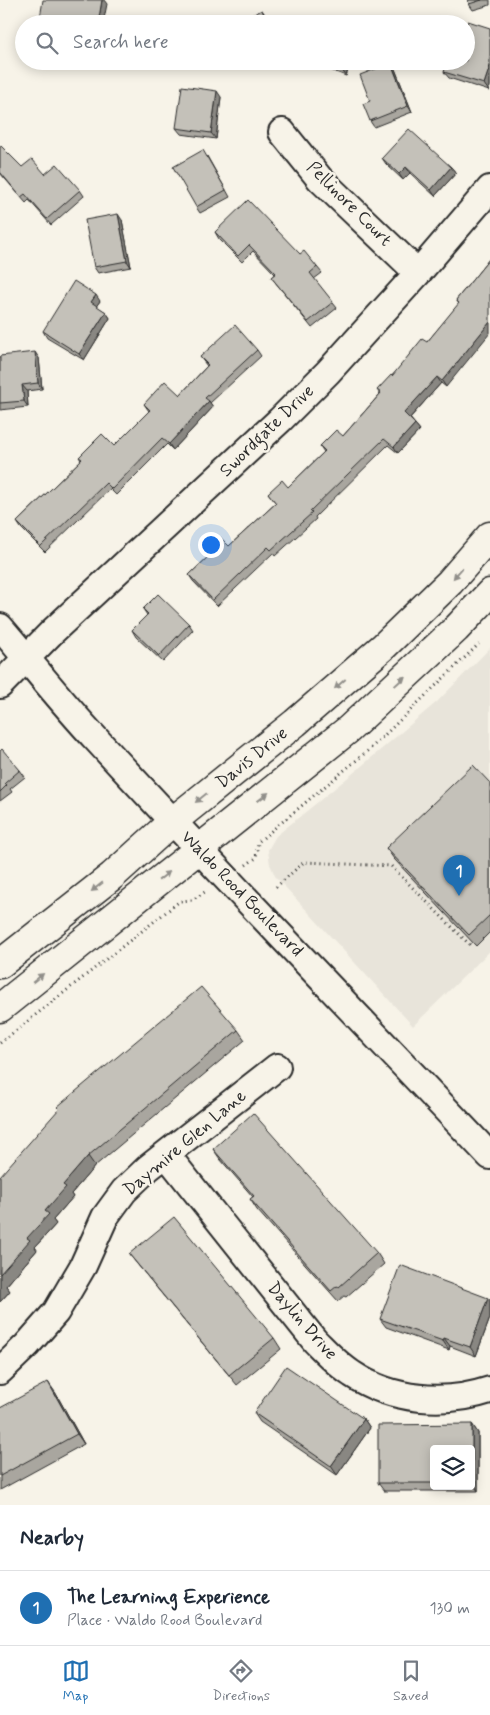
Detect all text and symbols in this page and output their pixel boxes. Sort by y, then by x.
search box [15,15,475,70]
icon: search [33,29,61,57]
text: Search here [73,30,169,55]
street label: Pellinore Court [301,156,397,252]
street label: Swordgate Drive [214,380,321,484]
your location [198,532,224,558]
one-way arrow [453,567,464,579]
one-way arrow [394,675,406,687]
one-way arrow [334,679,347,690]
street label: Davis Drive [211,722,293,794]
one-way arrow [256,792,269,803]
one-way arrow [195,793,208,804]
street label: Waldo Rood Boulevard [176,826,308,962]
pin: 1 [443,855,475,896]
one-way arrow [158,870,171,881]
one-way arrow [91,882,104,893]
one-way arrow [31,972,44,983]
street label: Daymire Glen Lane [118,1084,252,1202]
street label: Daylin Drive [261,1277,343,1365]
map controls [430,1445,475,1490]
button: layers [430,1445,475,1490]
text: Nearby [20,1524,84,1552]
text: The Learning Experience [67,1585,270,1610]
text: 1 [32,1598,40,1619]
text: 130 m [429,1598,470,1619]
text: Place · Waldo Rood Boulevard [67,1610,262,1631]
tab: Map [62,1657,90,1705]
tab: Directions [213,1657,270,1705]
tab: Saved [393,1657,428,1705]

